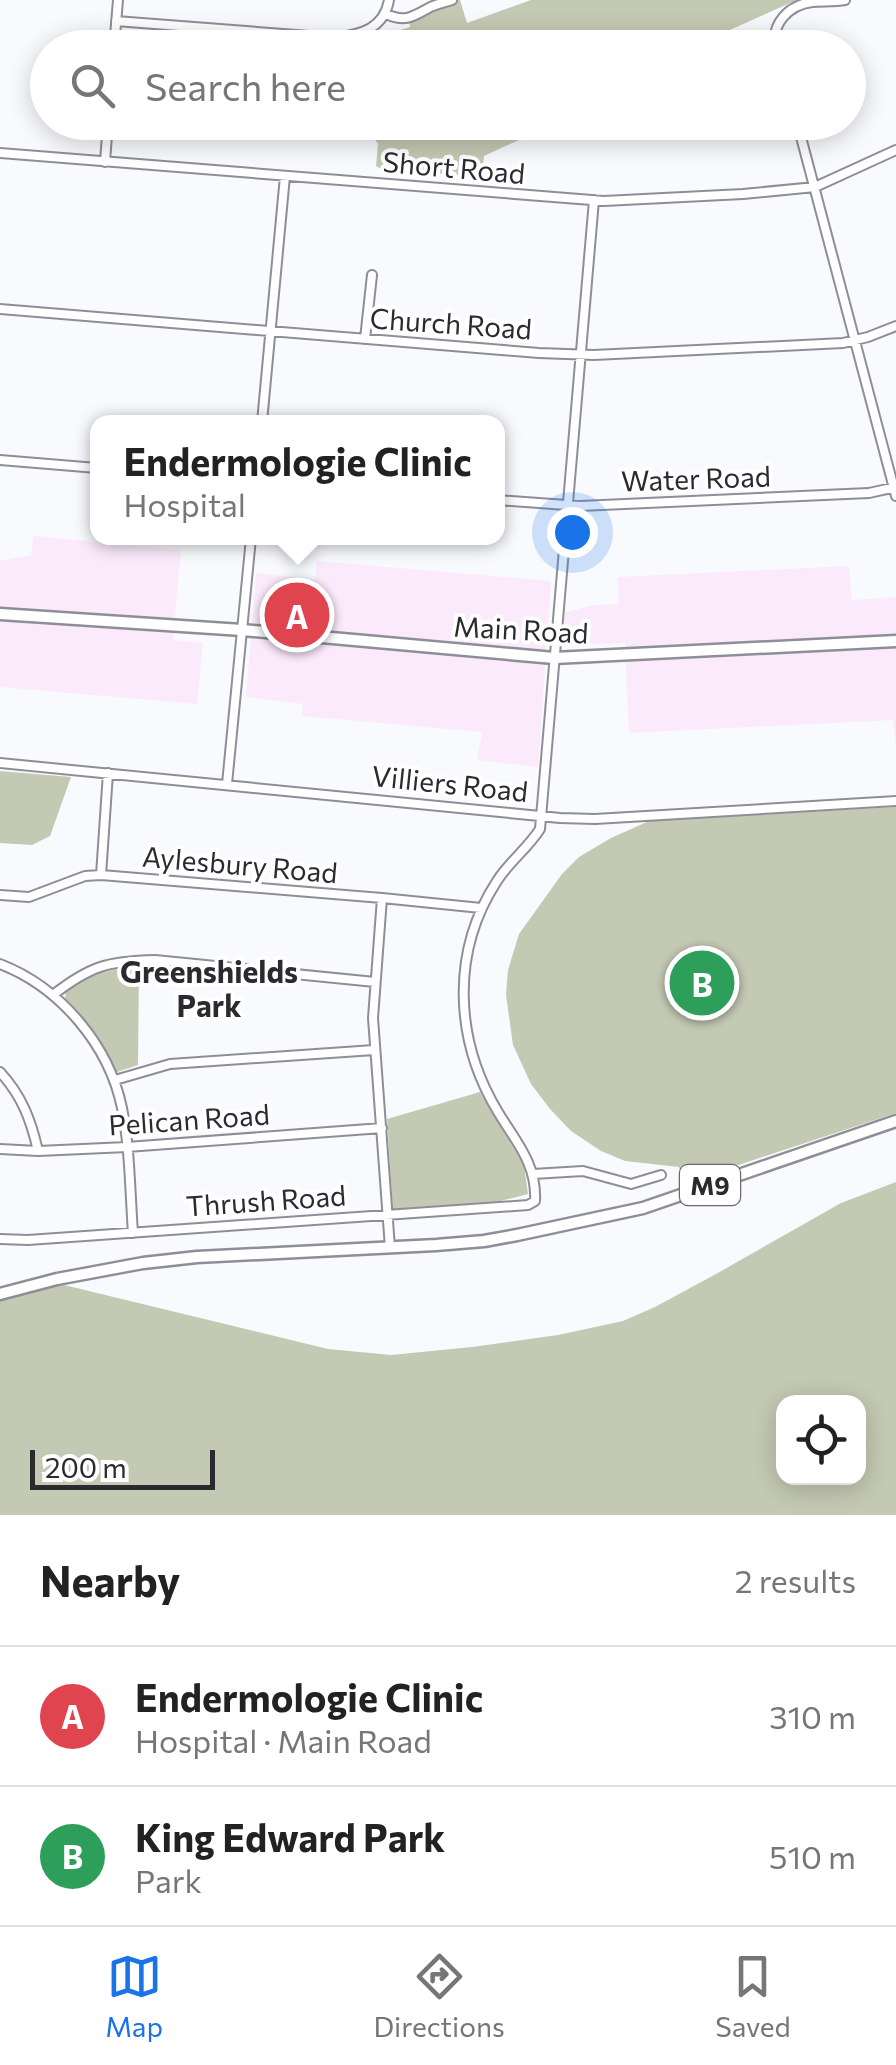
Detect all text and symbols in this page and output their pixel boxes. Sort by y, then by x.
search box [30,30,866,140]
icon: search [65,58,120,113]
text: Search here [145,62,346,109]
street label: Short Road [381,144,527,190]
street label: Church Road [369,300,533,346]
popup [90,415,505,545]
text: Endermologie Clinic [123,437,472,484]
street label: Water Road [621,458,771,498]
text: Hospital [123,484,246,524]
your location [547,507,598,558]
pin: A [264,578,330,652]
street label: Main Road [453,608,589,650]
street label: Villiers Road [370,758,530,808]
street label: Aylesbury Road [141,839,339,889]
pin: B [670,946,734,1020]
district label: Greenshields Park [120,952,298,1023]
street label: Pelican Road [107,1096,271,1142]
road number: M9 [680,1165,740,1205]
street label: Thrush Road [185,1177,347,1223]
map controls [776,1395,866,1485]
button: locate [776,1395,866,1485]
scale bar [30,1445,215,1490]
text: 200 m [45,1450,127,1484]
text: Nearby [40,1554,180,1606]
text: 2 results [735,1560,856,1600]
text: Endermologie Clinic [135,1673,483,1720]
text: A [61,1696,84,1736]
text: 310 m [769,1696,856,1736]
text: Hospital · Main Road [135,1720,432,1760]
text: King Edward Park [135,1813,445,1860]
text: B [62,1836,83,1876]
text: 510 m [769,1836,856,1876]
text: Park [135,1860,202,1900]
tab: Map [105,1949,163,2043]
tab: Directions [373,1949,505,2043]
tab: Saved [715,1949,791,2043]

